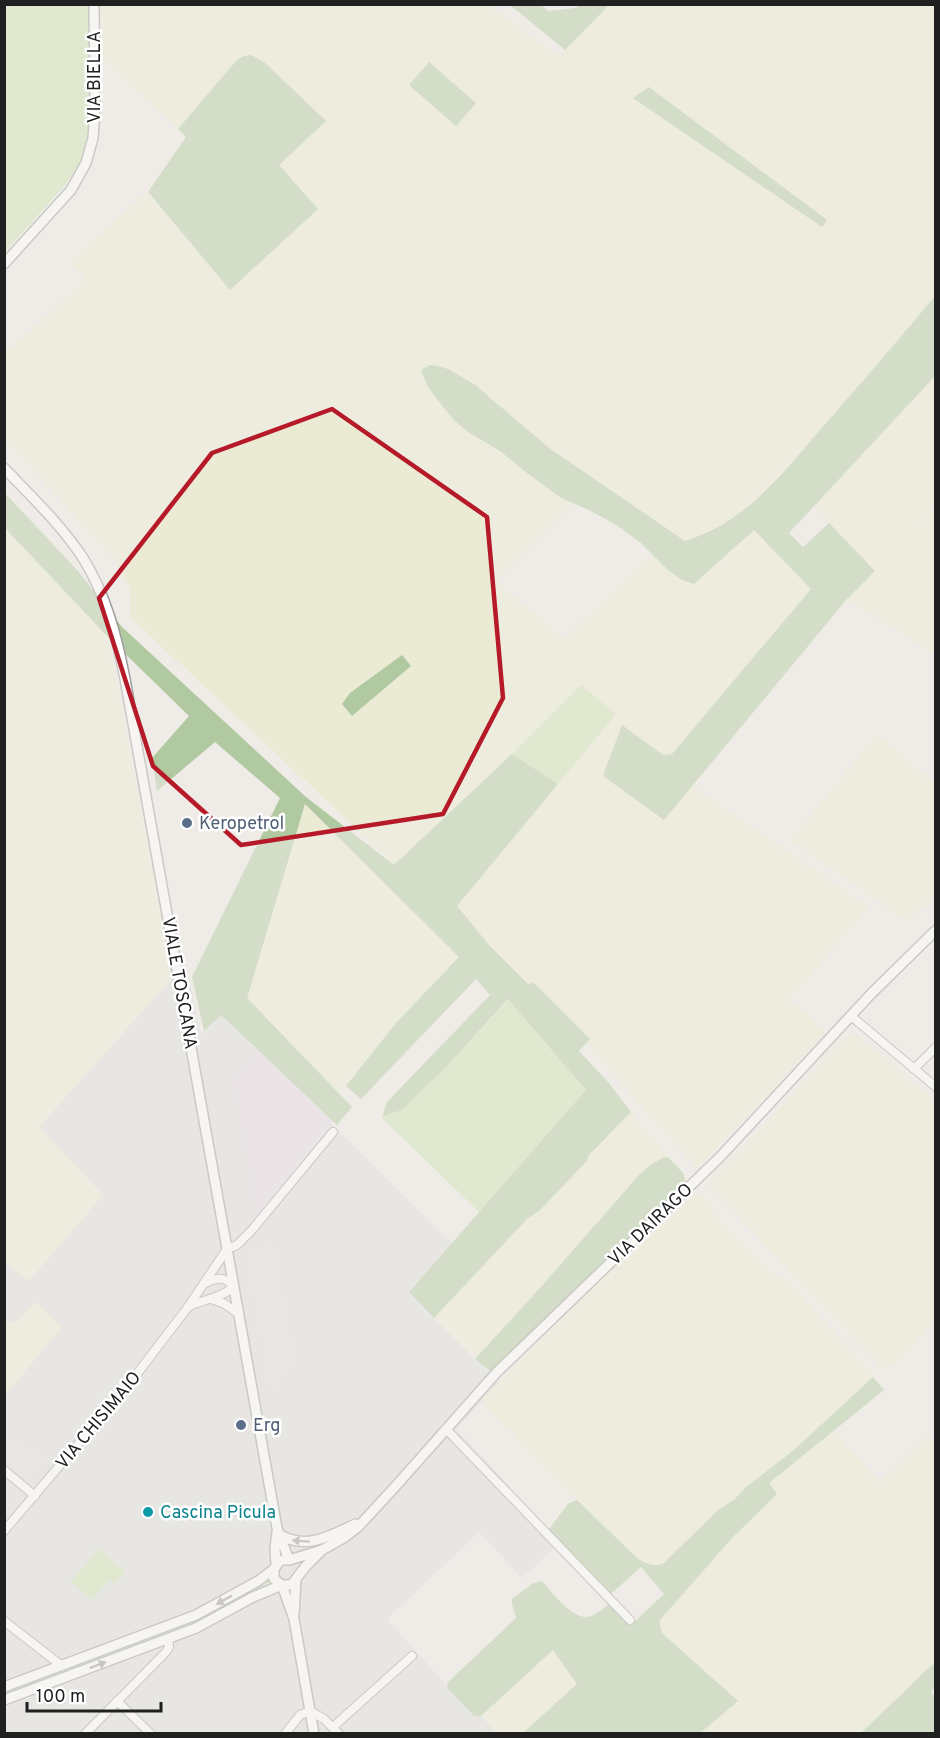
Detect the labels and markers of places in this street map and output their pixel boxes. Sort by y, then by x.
place label: Keropetrol [199,813,284,836]
marker: Keropetrol [180,816,194,830]
place label: Erg [253,1415,280,1438]
marker: Erg [234,1418,248,1432]
place label: Cascina Picula [160,1502,276,1525]
marker: Cascina Picula [141,1505,155,1519]

